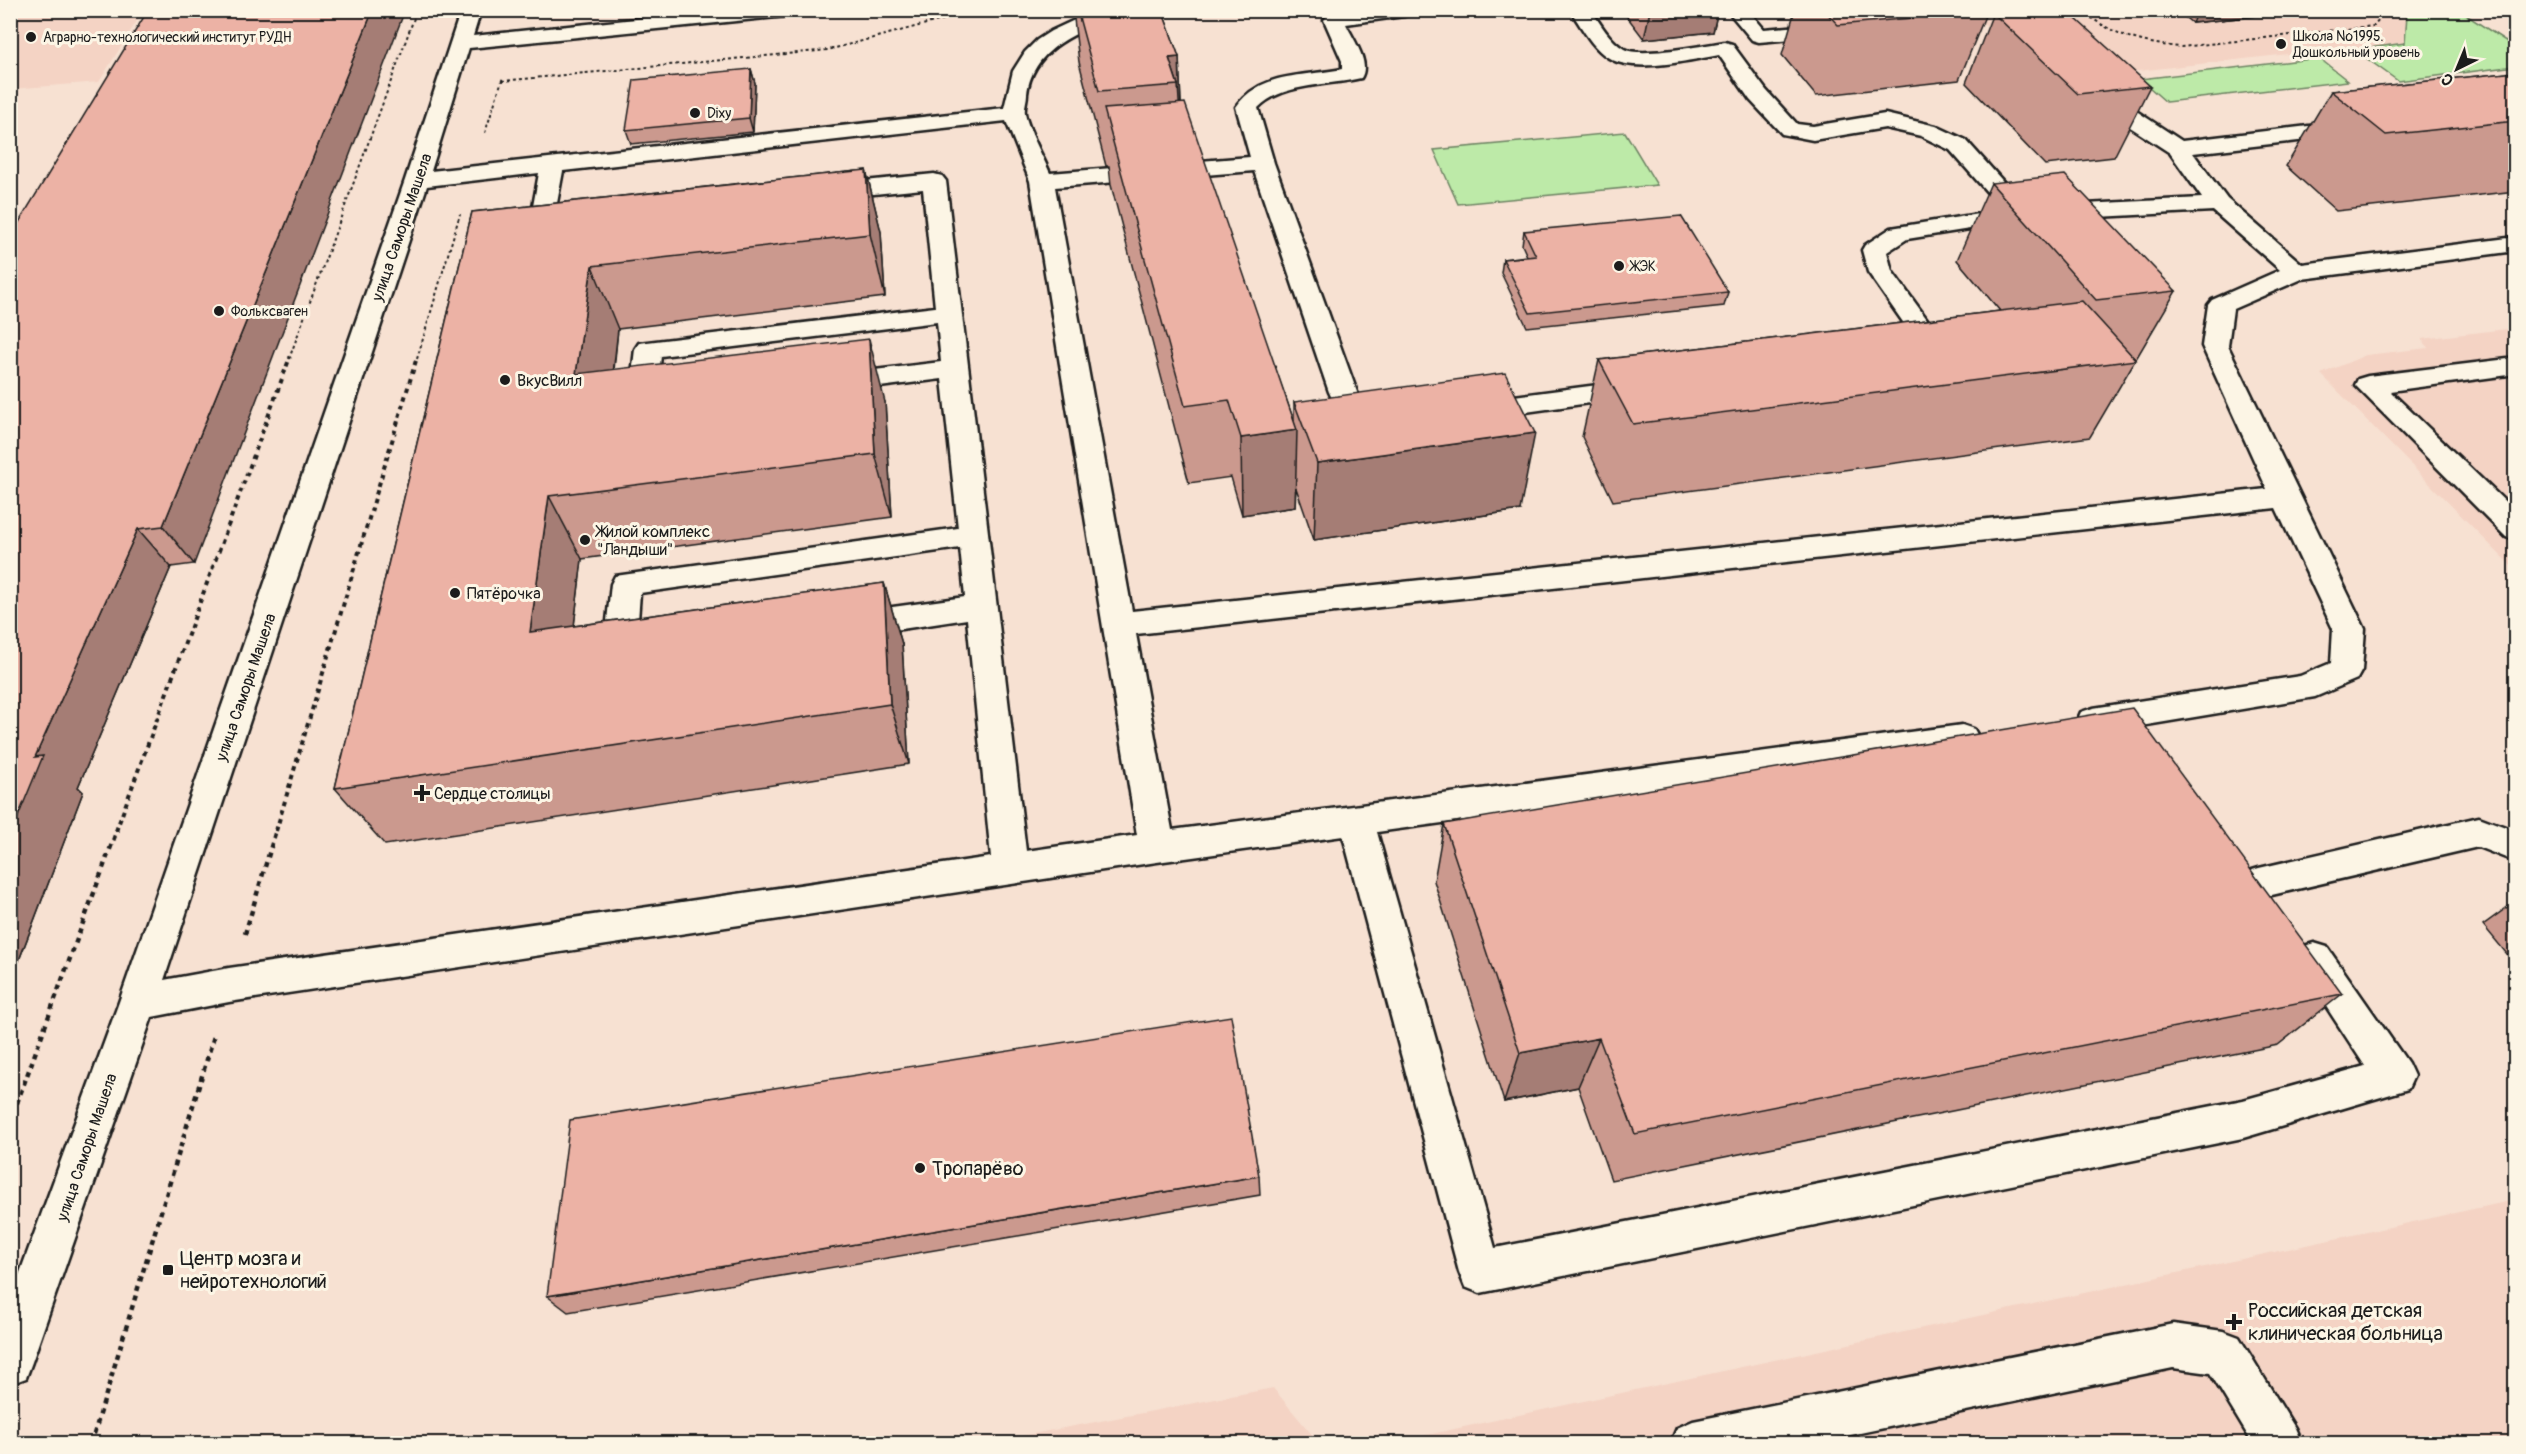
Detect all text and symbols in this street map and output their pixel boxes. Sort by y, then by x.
place label: Школа №1995. Дошкольный уровень [2292,28,2420,61]
place label: Аграрно-технологический институт РУДН [43,29,292,46]
marker: Аграрно-технологический институт РУДН [24,30,38,44]
marker: Школа №1995. Дошкольный уровень [2274,37,2288,51]
north arrow [2427,39,2487,99]
text: С [2437,68,2458,90]
place label: Dixy [707,105,731,122]
marker: Dixy [688,106,702,120]
street label: улица Саморы Машела [367,151,437,305]
place label: ЖЭК [1629,258,1656,275]
marker: ЖЭК [1612,259,1626,273]
place label: Фольксваген [231,303,308,320]
marker: Фольксваген [212,304,226,318]
place label: ВкусВилл [517,371,582,391]
marker: ВкусВилл [498,373,512,387]
place label: Жилой комплекс "Ландыши" [594,522,710,560]
marker: Жилой комплекс "Ландыши" [578,533,592,547]
place label: Пятёрочка [467,584,541,604]
marker: Пятёрочка [448,586,462,600]
street label: улица Саморы Машела [211,611,281,765]
place label: Сердце столицы [434,784,551,804]
marker: Сердце столицы [415,786,429,800]
street label: улица Саморы Машела [52,1071,122,1225]
place label: Тропарёво [932,1156,1024,1181]
marker: Тропарёво [913,1161,927,1175]
place label: Центр мозга и нейротехнологий [180,1246,327,1294]
marker: Центр мозга и нейротехнологий [161,1263,175,1277]
place label: Российская детская клиническая больница [2248,1298,2443,1346]
marker: Российская детская клиническая больница [2225,1313,2243,1331]

